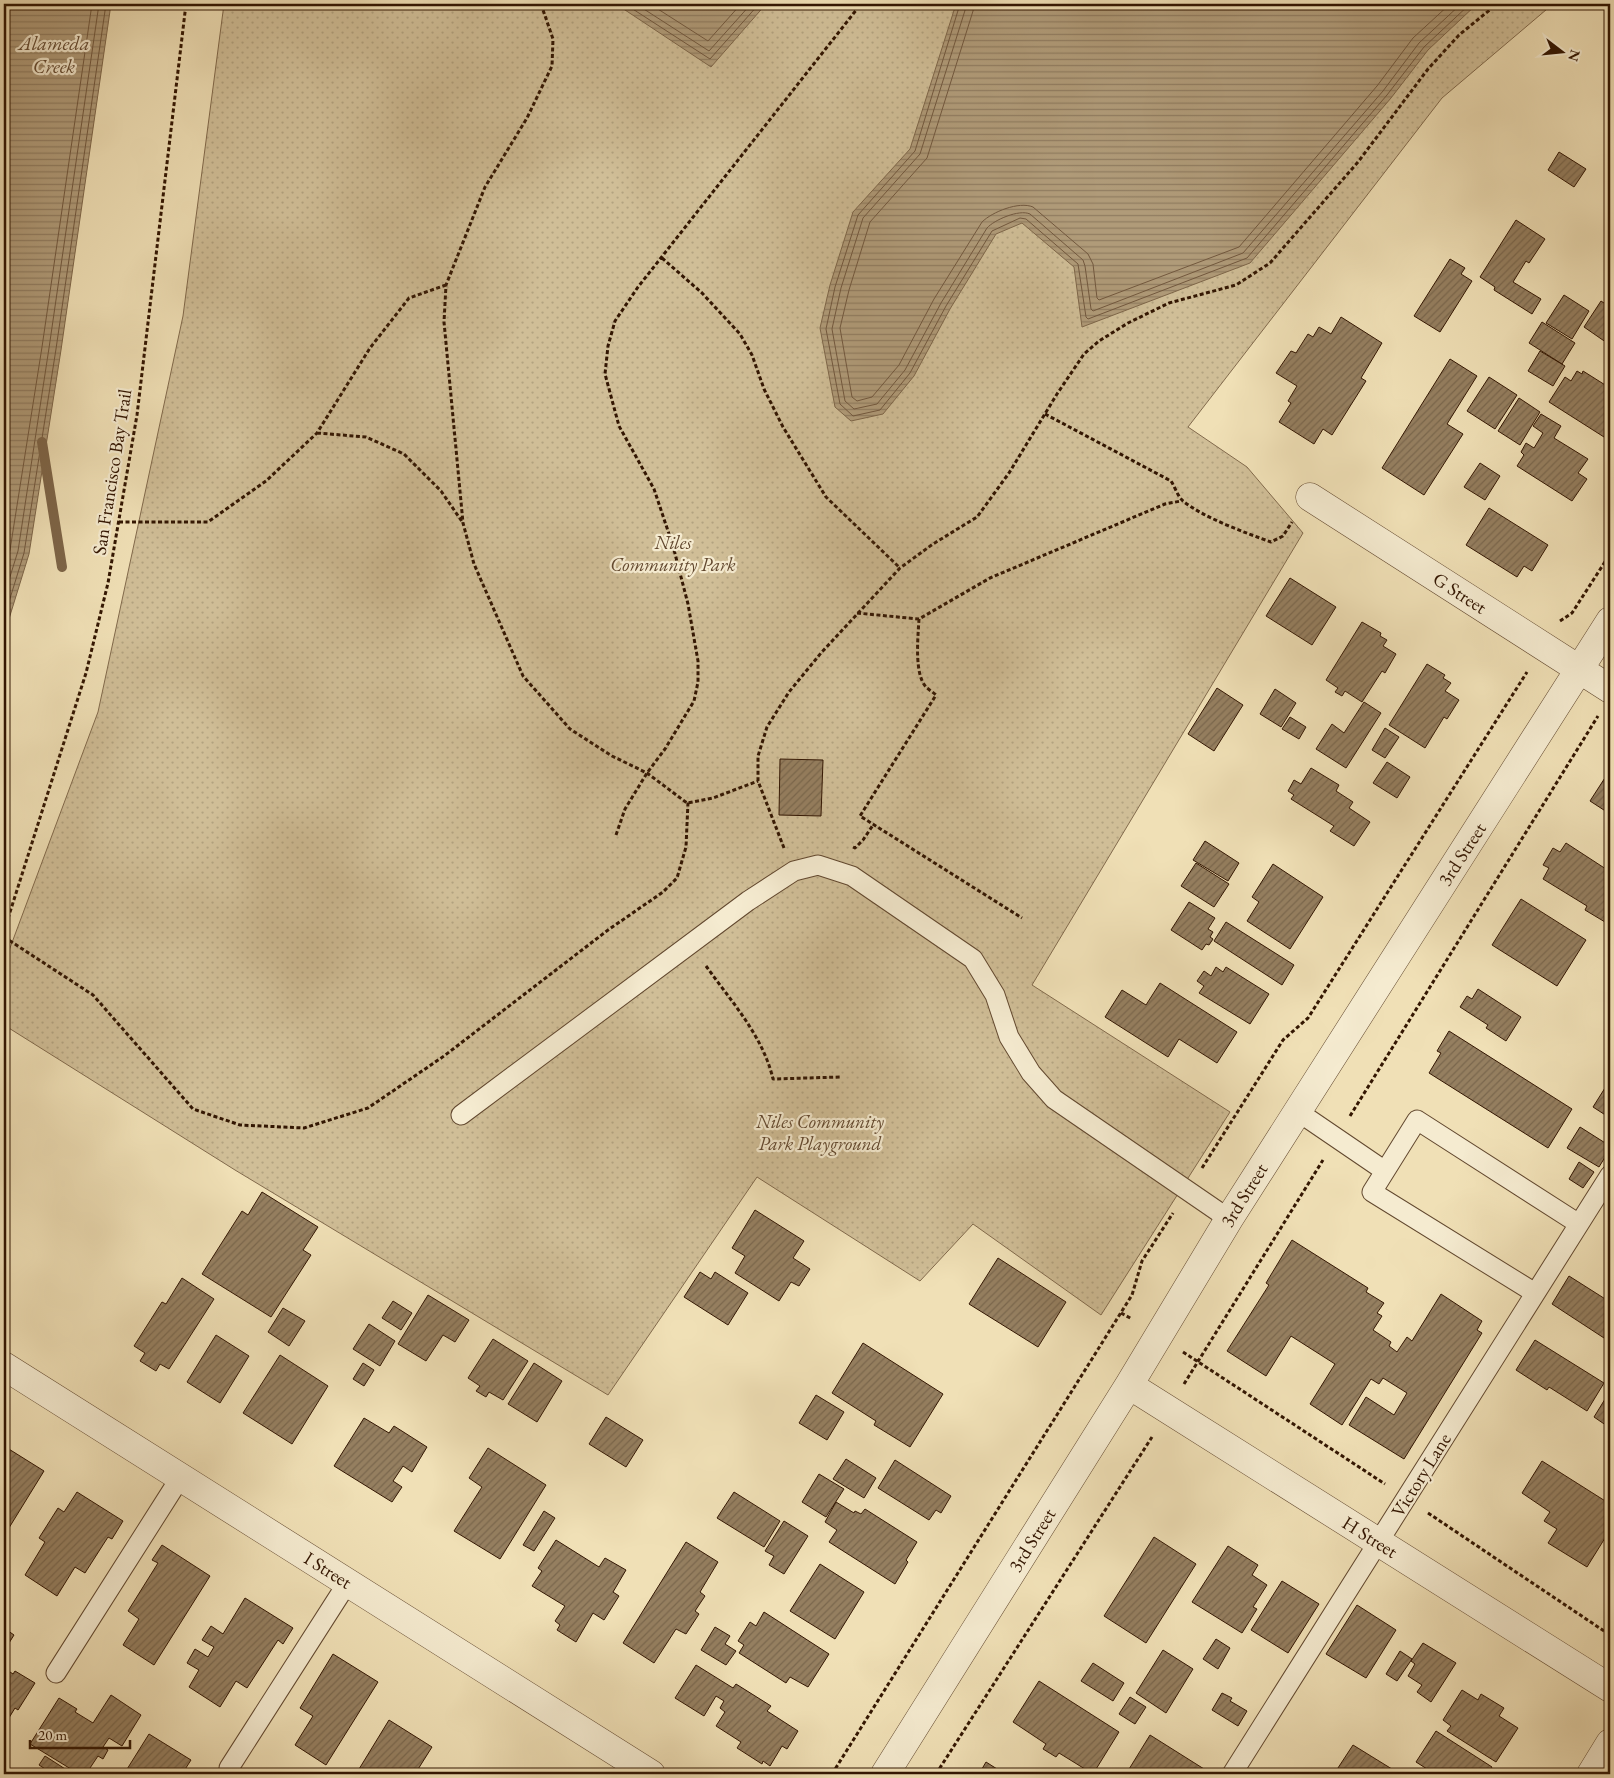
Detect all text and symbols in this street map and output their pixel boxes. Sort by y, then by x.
north arrow [1536,28,1586,78]
water label: Alameda Creek [16,30,90,79]
text: N [1564,48,1585,64]
street label: San Francisco Bay Trail [87,387,138,557]
park label: Niles Community Park [610,530,736,577]
street label: G Street [1428,566,1492,620]
street label: 3rd Street [1432,818,1492,890]
park label: Niles Community Park Playground [755,1109,884,1156]
street label: 3rd Street [1215,1158,1273,1232]
street label: Victory Lane [1385,1428,1457,1522]
street label: 3rd Street [1003,1503,1061,1577]
street label: H Street [1338,1510,1402,1564]
street label: I Street [299,1546,357,1594]
scale bar [30,1718,130,1750]
text: 20 m [38,1725,67,1744]

